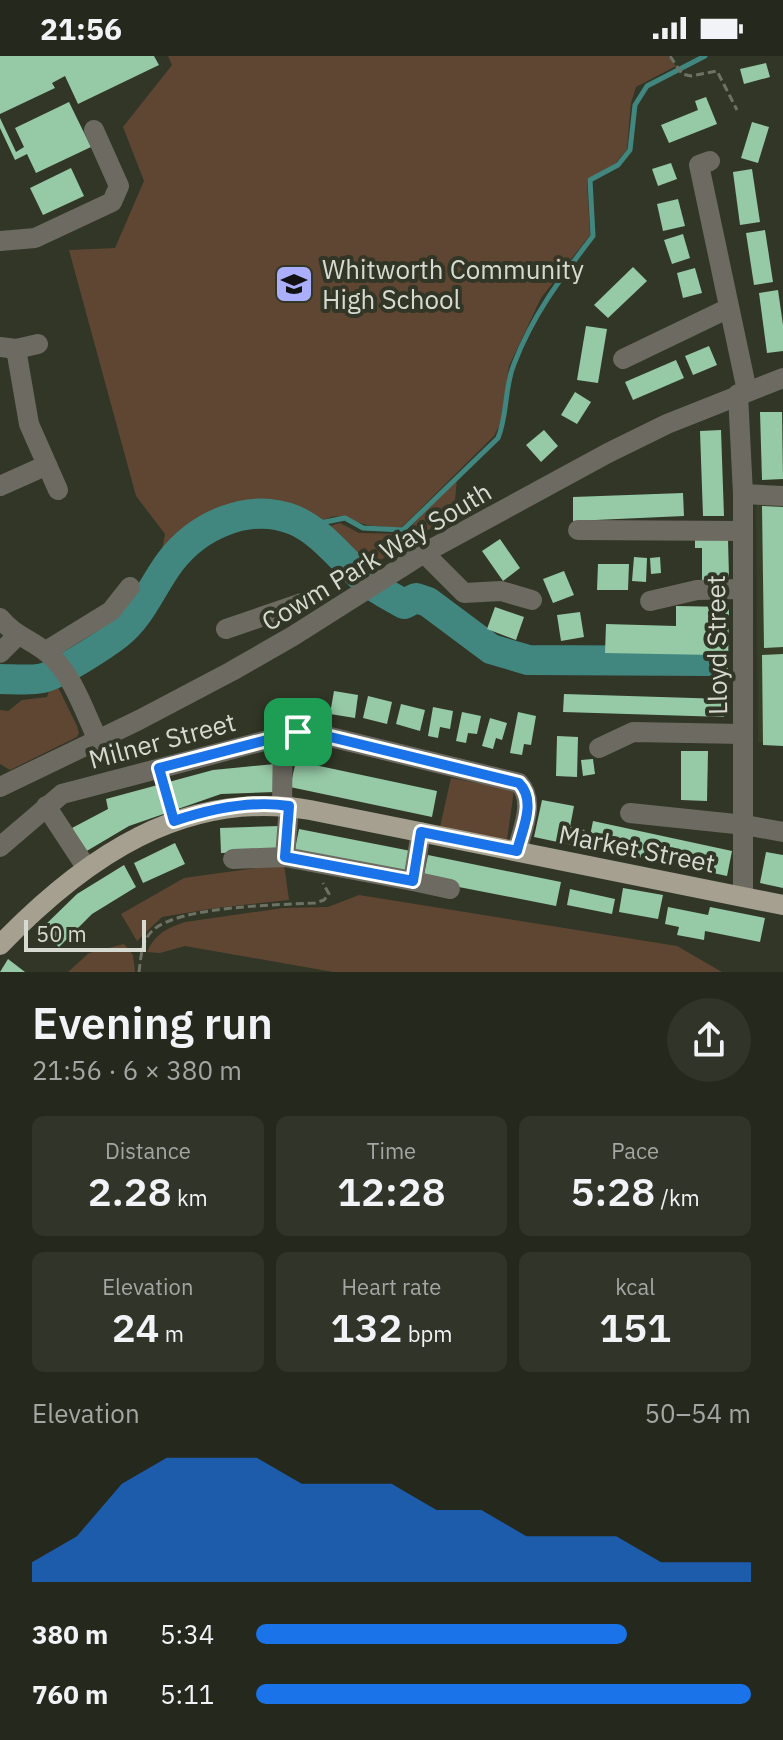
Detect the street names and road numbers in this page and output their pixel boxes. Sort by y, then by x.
street label: Cowm Park Way South [255,474,497,638]
street label: Lloyd Street [698,575,734,715]
street label: Milner Street [85,704,239,776]
street label: Market Street [556,816,718,880]

